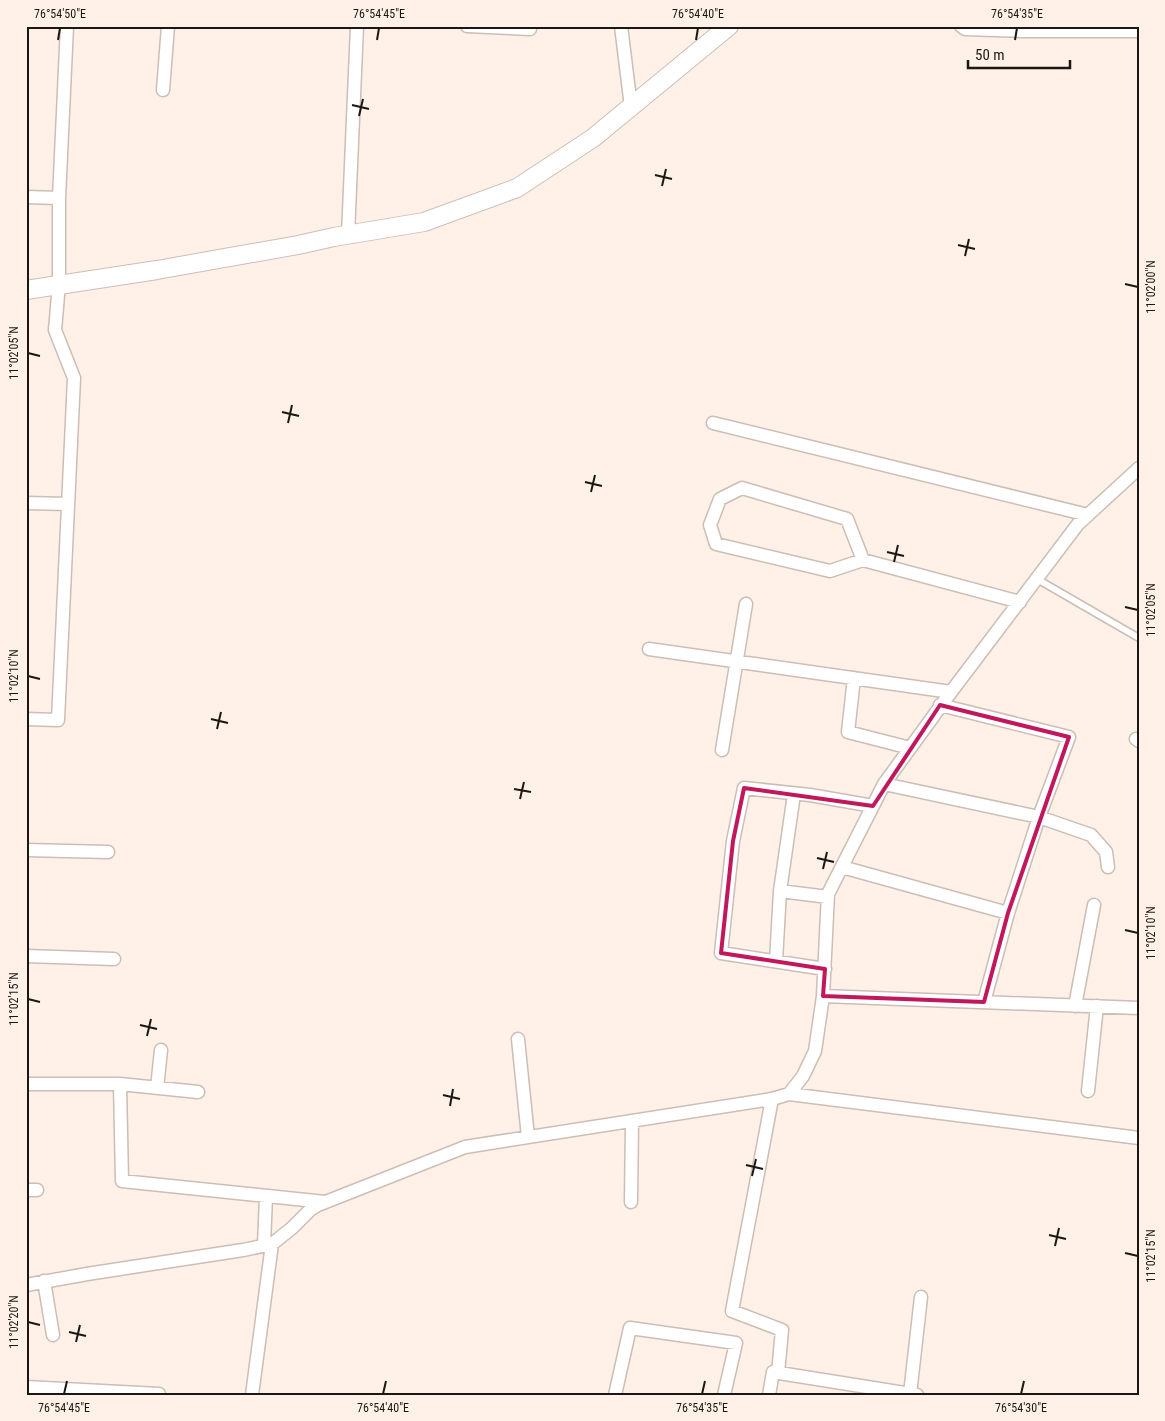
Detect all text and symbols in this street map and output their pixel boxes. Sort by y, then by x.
text: 76°54'50"E [34,7,86,21]
text: 76°54'45"E [353,7,405,21]
text: 76°54'40"E [672,7,724,21]
text: 76°54'35"E [991,7,1043,21]
scale bar [968,38,1070,70]
text: 50 m [975,46,1005,64]
text: 11°02'00"N [1144,260,1158,314]
text: 11°02'05"N [7,326,21,380]
text: 11°02'05"N [1144,583,1158,637]
text: 11°02'10"N [7,649,21,703]
text: 11°02'10"N [1144,906,1158,960]
text: 11°02'15"N [7,972,21,1026]
text: 11°02'15"N [1144,1229,1158,1283]
text: 11°02'20"N [7,1295,21,1349]
text: 76°54'45"E [38,1401,90,1415]
text: 76°54'40"E [357,1401,409,1415]
text: 76°54'35"E [676,1401,728,1415]
text: 76°54'30"E [995,1401,1047,1415]

